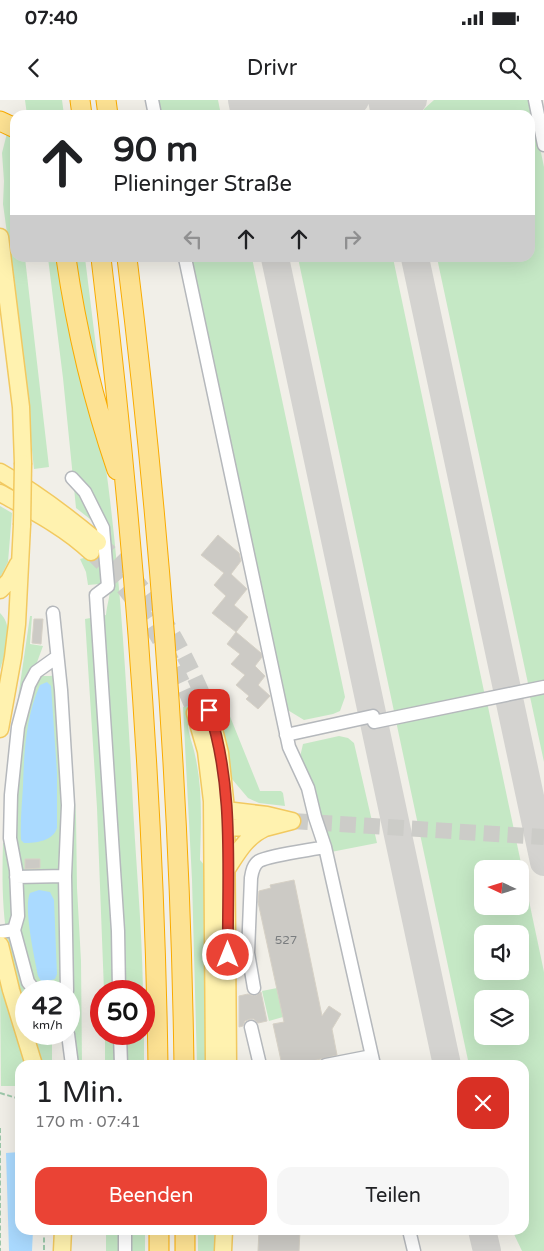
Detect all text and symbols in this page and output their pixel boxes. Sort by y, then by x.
text: 07:40 [25,7,78,29]
icon: back [20,54,48,82]
icon: search [496,54,524,82]
text: Drivr [247,55,297,81]
text: 90 m [113,129,198,171]
icon: ahead [30,130,95,195]
text: Plieninger Straße [113,171,292,197]
icon: left [179,225,207,253]
icon: ahead [232,225,260,253]
icon: ahead [285,225,313,253]
icon: right [338,225,366,253]
pin [188,689,230,731]
icon: arrive [195,696,223,724]
north arrow [474,860,529,915]
map controls [474,860,529,1045]
button: sound [474,925,529,980]
position arrow [201,928,253,980]
house number: 527 [275,933,297,947]
speed limit sign: 50 [90,980,155,1045]
button: layers [474,990,529,1045]
text: 42 [32,991,63,1021]
text: km/h [32,1018,63,1032]
text: 1 Min. [35,1074,124,1111]
button: close [457,1077,509,1129]
text: 170 m · 07:41 [35,1112,141,1132]
button: Beenden [35,1167,267,1225]
button: Teilen [277,1167,509,1225]

